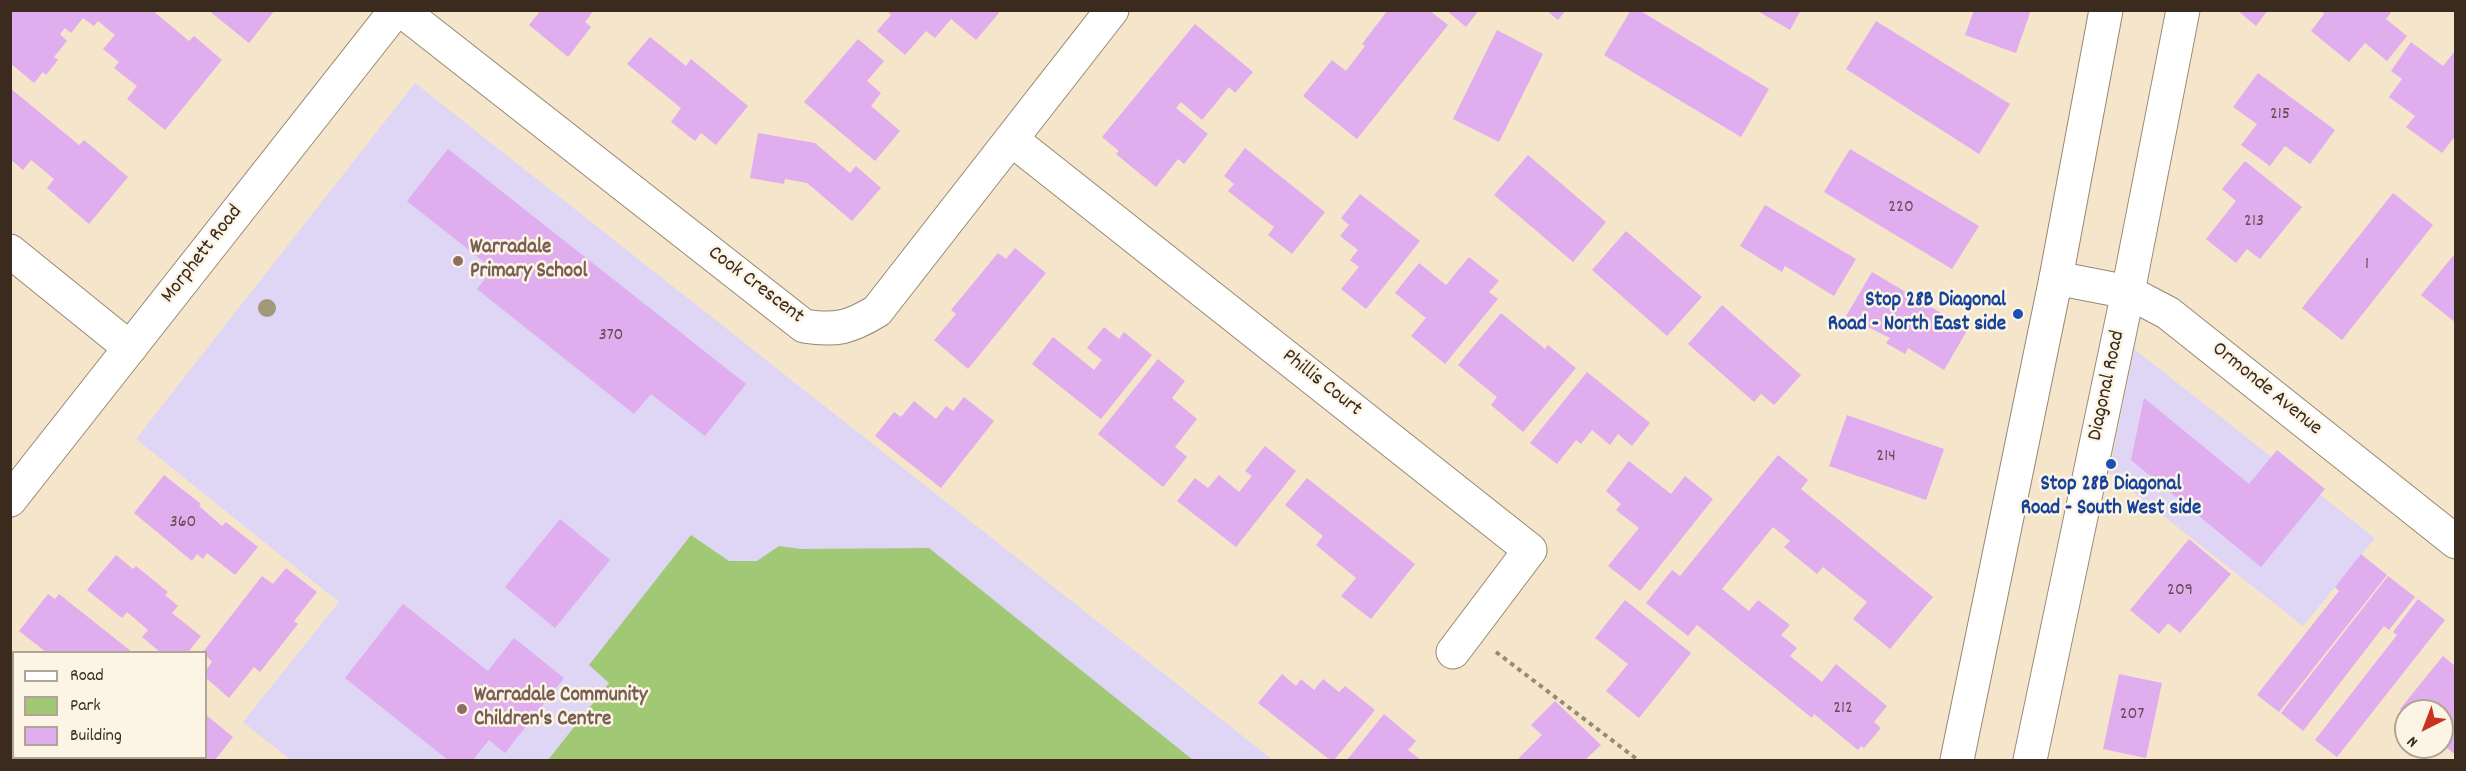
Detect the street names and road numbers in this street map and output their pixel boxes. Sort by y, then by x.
street label: Morphett Road [157,201,249,309]
street label: Cook Crescent [702,242,808,330]
street label: Diagonal Road [2084,329,2132,443]
street label: Ormonde Avenue [2206,338,2326,442]
street label: Phillis Court [1276,345,1366,423]

